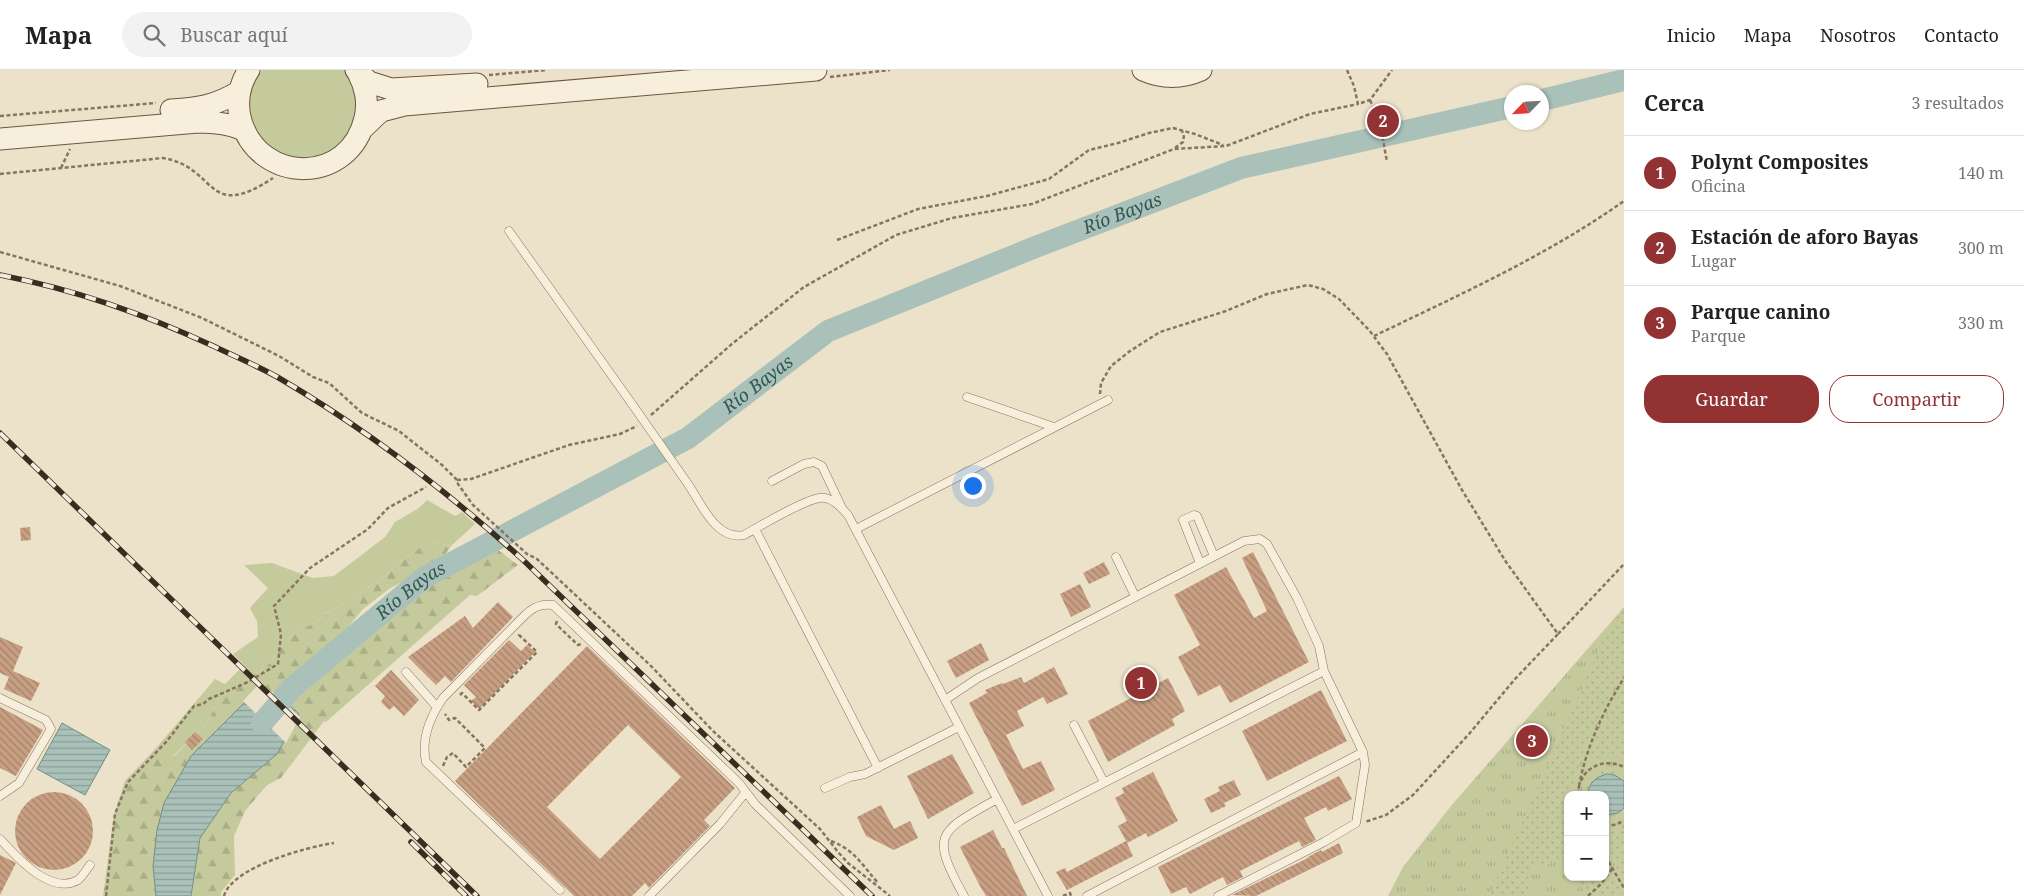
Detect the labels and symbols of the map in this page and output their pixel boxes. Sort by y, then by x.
north arrow [1504,85,1549,130]
pin: 2 [1367,102,1399,140]
water label: Río Bayas [1078,187,1165,239]
water label: Río Bayas [717,349,798,419]
your location [960,473,986,499]
water label: Río Bayas [369,555,450,625]
pin: 1 [1125,664,1157,702]
pin: 3 [1516,722,1548,760]

